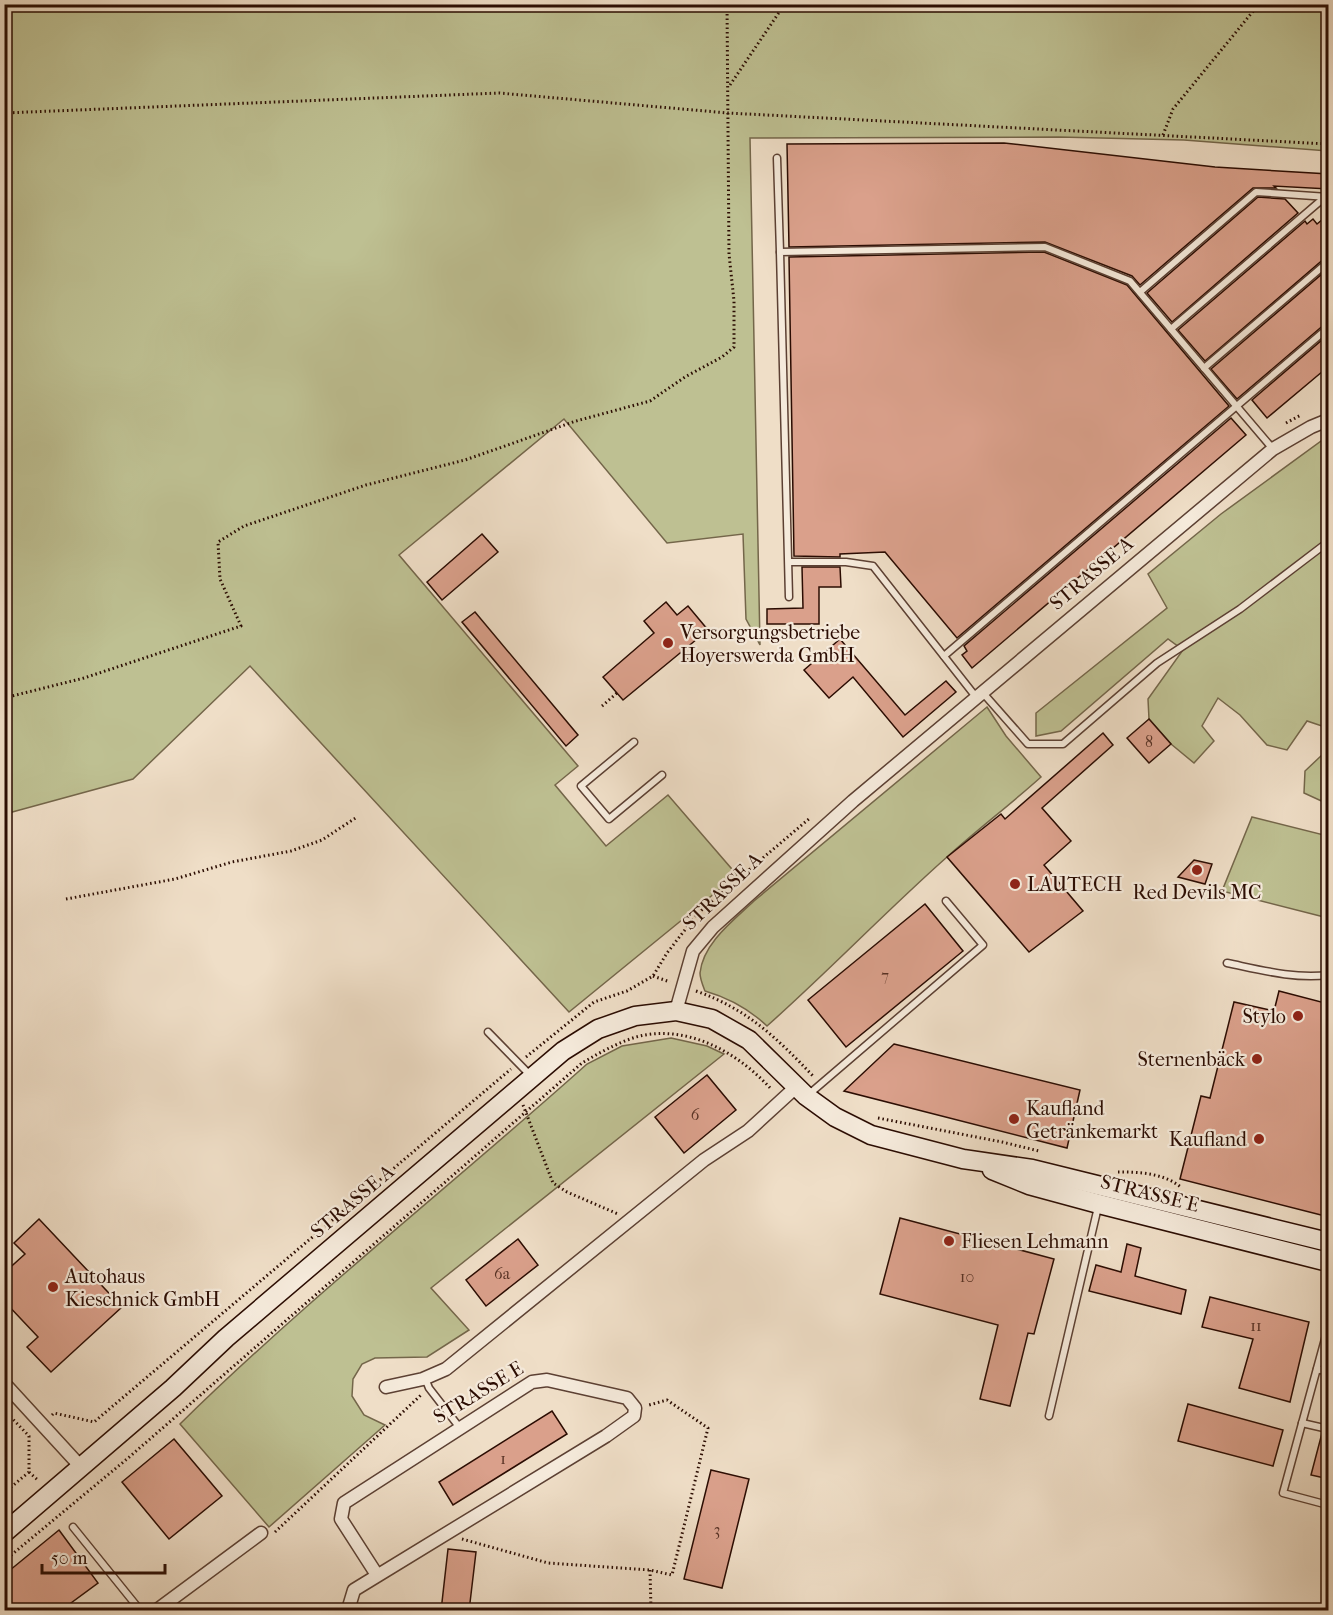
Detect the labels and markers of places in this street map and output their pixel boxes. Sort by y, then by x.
place label: Versorgungsbetriebe Hoyerswerda GmbH [679,621,860,667]
marker: Versorgungsbetriebe Hoyerswerda GmbH [661,636,675,650]
marker: Red Devils MC [1190,863,1204,877]
place label: LAUTECH [1027,873,1122,896]
marker: LAUTECH [1008,877,1022,891]
place label: Red Devils MC [1133,881,1261,904]
place label: Stylo [1242,1005,1286,1028]
marker: Stylo [1291,1009,1305,1023]
place label: Sternenbäck [1137,1048,1246,1071]
marker: Sternenbäck [1250,1052,1264,1066]
place label: Kaufland Getränkemarkt [1026,1097,1158,1143]
marker: Kaufland Getränkemarkt [1007,1112,1021,1126]
place label: Kaufland [1169,1128,1248,1151]
marker: Kaufland [1252,1132,1266,1146]
place label: Fliesen Lehmann [961,1230,1109,1253]
marker: Fliesen Lehmann [942,1234,956,1248]
place label: Autohaus Kieschnick GmbH [64,1265,220,1311]
marker: Autohaus Kieschnick GmbH [46,1280,60,1294]

